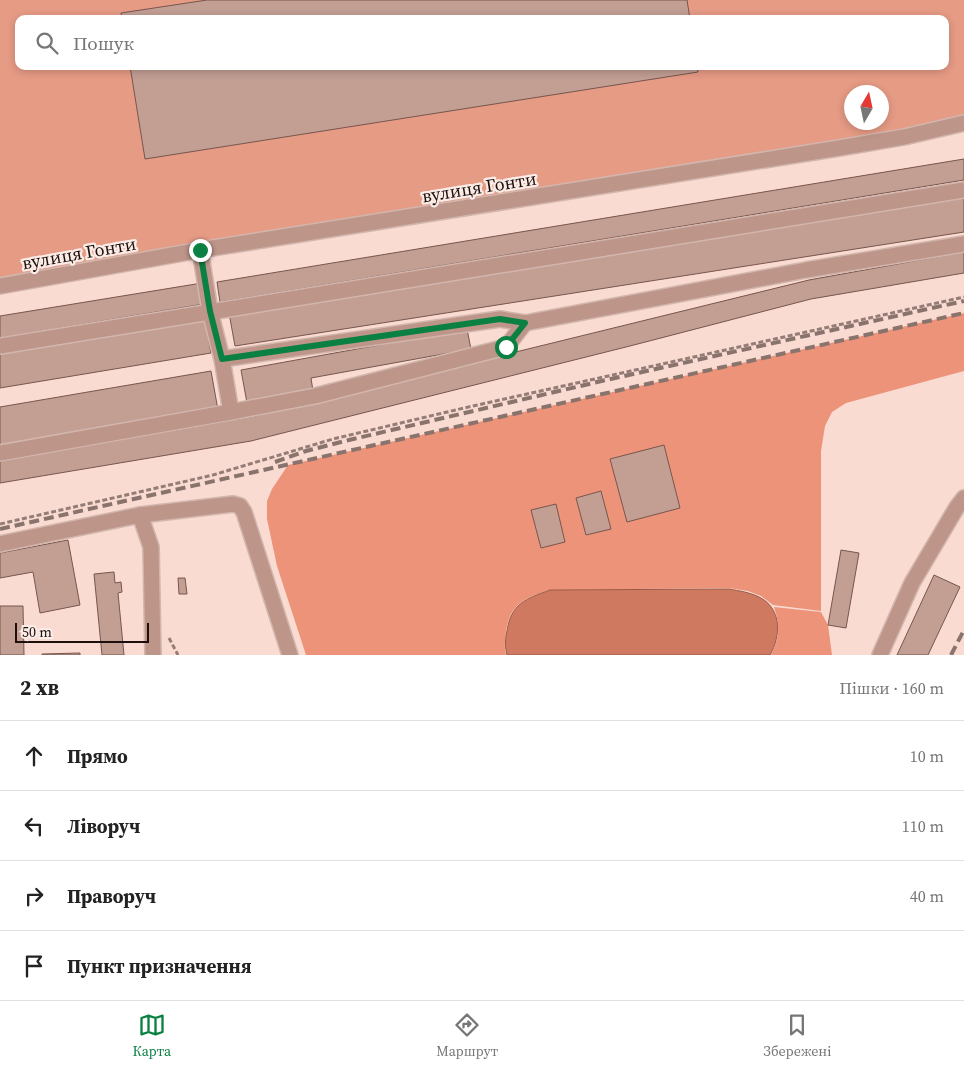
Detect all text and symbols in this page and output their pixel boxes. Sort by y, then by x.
search box [15,15,949,70]
icon: search [33,29,61,57]
text: Пошук [73,30,134,56]
north arrow [844,85,889,130]
street label: вулиця Гонти [420,166,538,208]
street label: вулиця Гонти [20,231,138,275]
route end [189,239,212,262]
route start [495,336,518,359]
scale bar [15,620,149,643]
text: 50 m [22,622,52,642]
text: 2 хв [20,673,59,702]
text: Пішки · 160 m [840,677,944,699]
icon: ahead [20,742,48,770]
text: Прямо [67,743,128,769]
text: 10 m [910,745,944,767]
icon: left [20,812,48,840]
text: Ліворуч [67,813,140,839]
text: 110 m [902,815,944,837]
icon: right [20,882,48,910]
text: Праворуч [67,883,156,909]
text: 40 m [910,885,944,907]
icon: arrive [20,952,48,980]
text: Пункт призначення [67,953,252,979]
tab: Карта [133,1011,171,1061]
tab: Маршрут [436,1011,498,1061]
tab: Збережені [763,1011,831,1061]

